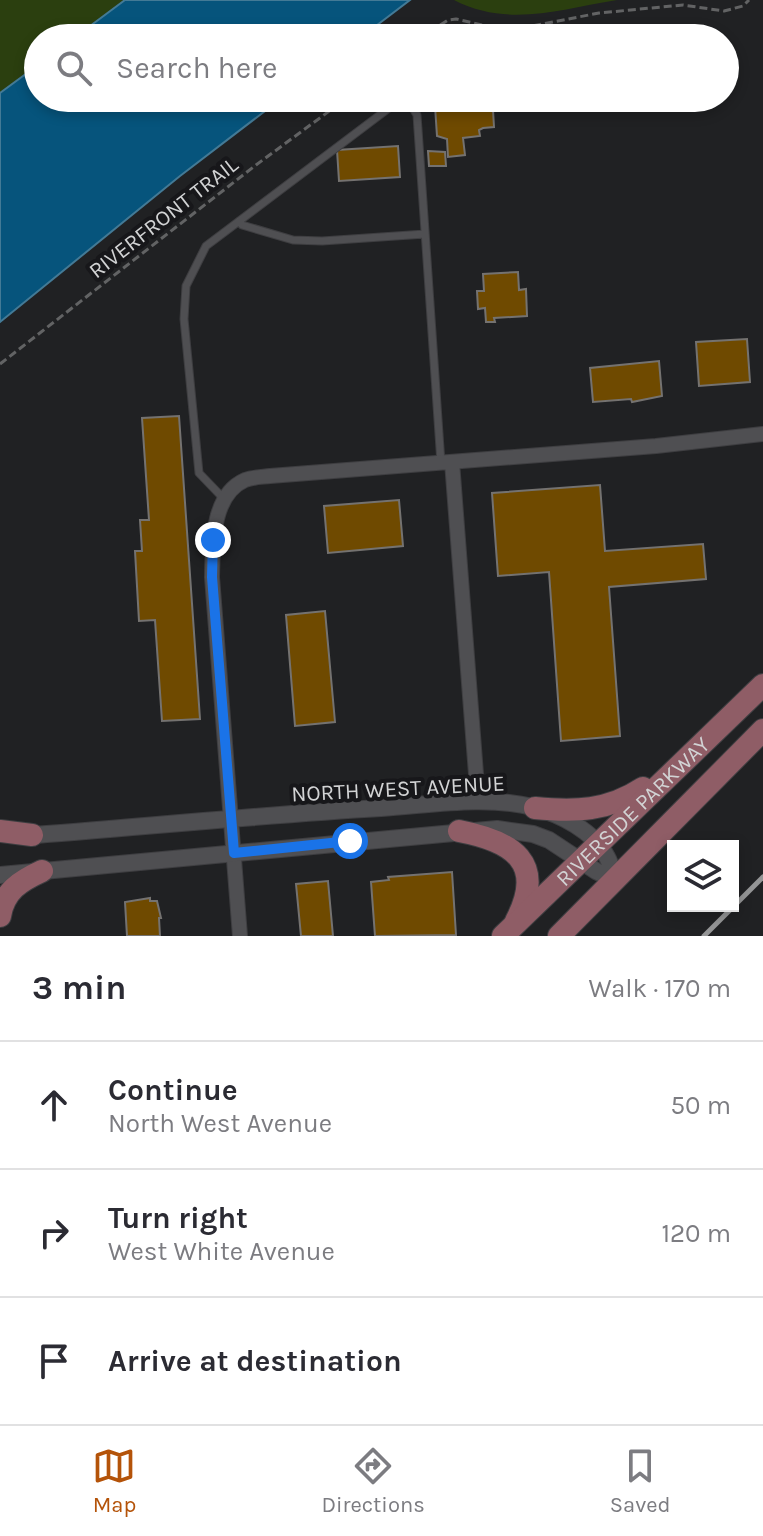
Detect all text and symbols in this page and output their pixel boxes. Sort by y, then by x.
search box [24,24,739,112]
icon: search [52,46,96,90]
text: Search here [116,50,277,86]
street label: RIVERFRONT TRAIL [84,151,244,284]
route end [195,522,231,558]
street label: RIVERSIDE PARKWAY [551,732,715,892]
street label: NORTH WEST AVENUE [291,770,505,808]
route start [332,823,368,859]
map controls [667,840,739,912]
button: layers [667,840,739,912]
text: 3 min [32,968,126,1008]
text: Walk · 170 m [589,973,731,1004]
text: Continue [108,1072,238,1108]
icon: ahead [32,1083,76,1127]
text: 50 m [670,1090,731,1121]
text: North West Avenue [108,1108,332,1139]
text: Turn right [108,1200,248,1236]
icon: right [32,1211,76,1255]
text: 120 m [661,1218,731,1249]
text: West White Avenue [108,1236,335,1267]
icon: arrive [32,1339,76,1383]
text: Arrive at destination [108,1343,402,1379]
tab: Map [92,1444,136,1518]
tab: Directions [321,1444,425,1518]
tab: Saved [610,1444,671,1518]

